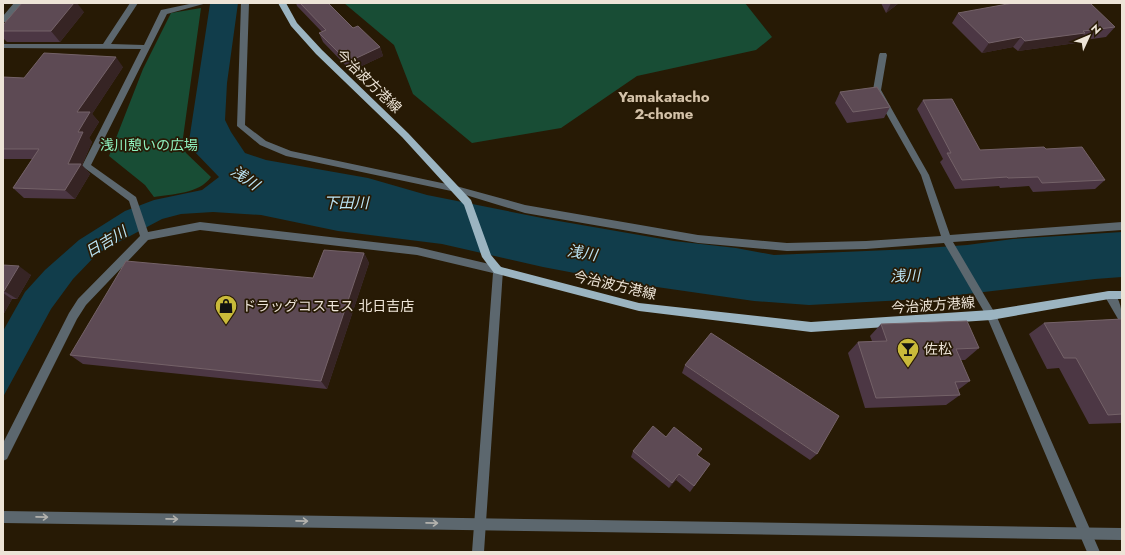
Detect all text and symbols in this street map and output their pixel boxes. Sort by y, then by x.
north arrow [1069,16,1109,56]
text: N [1087,20,1105,38]
street label: 今治波方港線 [332,45,406,117]
district label: Yamakatacho 2-chome [617,86,710,125]
park label: 浅川憩いの広場 [100,135,198,155]
water label: 浅川 [226,160,265,197]
water label: 下田川 [323,192,370,214]
water label: 日吉川 [81,220,133,263]
water label: 浅川 [565,240,601,267]
water label: 浅川 [890,264,922,288]
street label: 今治波方港線 [572,266,658,304]
street label: 今治波方港線 [890,292,976,318]
shop icon: ドラッグコスモス 北日吉店 [213,293,239,326]
place label: ドラッグコスモス 北日吉店 [242,296,414,316]
bar icon: 佐松 [895,336,921,369]
place label: 佐松 [924,339,952,359]
one-way arrow [35,514,48,521]
one-way arrow [165,515,178,523]
one-way arrow [295,517,308,525]
one-way arrow [425,519,438,527]

